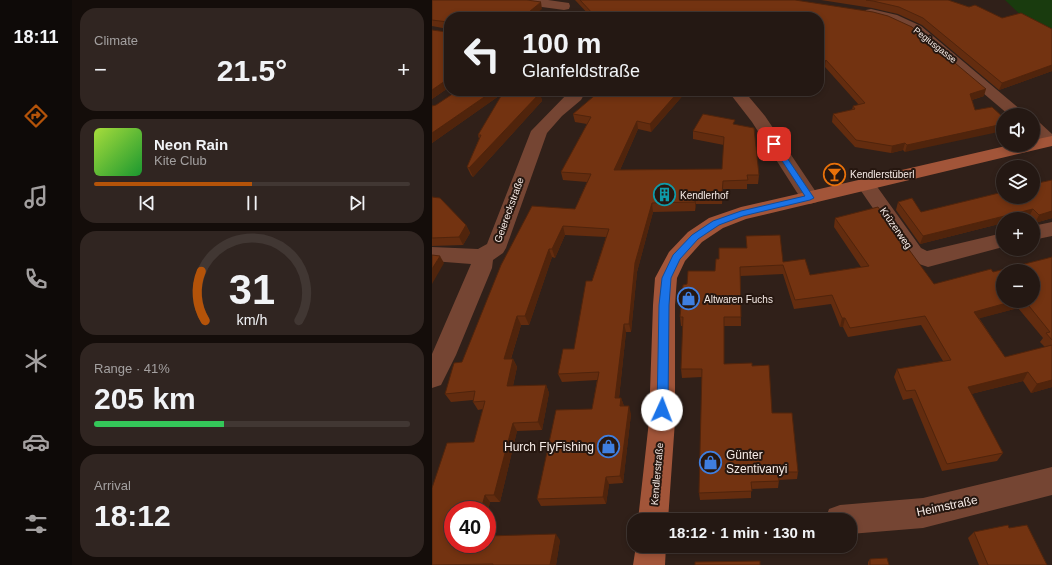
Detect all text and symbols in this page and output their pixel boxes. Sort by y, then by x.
street label: Pegiusgasse [912,25,958,65]
text: 18:11 [13,27,59,47]
icon: left [456,28,508,80]
text: 100 m [522,28,601,59]
text: Climate [94,33,138,48]
text: 21.5° [217,54,287,87]
text: − [94,57,107,82]
text: + [397,57,410,82]
text: Glanfeldstraße [522,61,640,81]
icon: directions [22,102,50,130]
map controls [996,108,1040,308]
button: sound [996,108,1040,152]
pin [757,127,791,161]
icon: arrive [763,133,785,155]
text: Neon Rain [154,136,228,153]
text: Kite Club [154,153,207,168]
button: layers [996,160,1040,204]
bar icon: Kendlerstüberl [821,161,847,187]
place label: Kendlerstüberl [850,169,914,180]
street label: Geiereckstraße [492,176,526,244]
building icon: Kendlerhof [651,182,677,208]
icon: music [22,183,50,211]
place label: Kendlerhof [680,190,729,201]
icon: previous [136,192,158,214]
icon: pause [241,192,263,214]
icon: next [346,192,368,214]
street label: Krüzerweg [878,205,914,251]
button: + [996,212,1040,256]
button: − [996,264,1040,308]
icon: phone [22,265,50,293]
text: 31 [229,265,275,312]
shop icon: Altwaren Fuchs [676,286,702,312]
place label: Altwaren Fuchs [704,294,773,305]
text: km/h [237,311,268,327]
icon: climate [22,347,50,375]
text: Range · 41% [94,361,170,376]
text: 205 km [94,382,196,415]
position arrow [641,389,683,431]
icon: car [22,428,50,456]
shop icon: Hurch FlyFishing [596,434,622,460]
place label: Hurch FlyFishing [504,440,594,454]
street label: Kendlerstraße [649,442,665,506]
place label: Günter Szentivanyi [726,448,787,476]
shop icon: Günter Szentivanyi [698,449,724,475]
text: Arrival [94,478,131,493]
street label: Heimstraße [915,493,979,519]
text: 18:12 [94,499,171,532]
speed limit sign: 40 [444,501,496,553]
icon: filters [22,510,50,538]
text: 18:12 · 1 min · 130 m [669,524,815,541]

